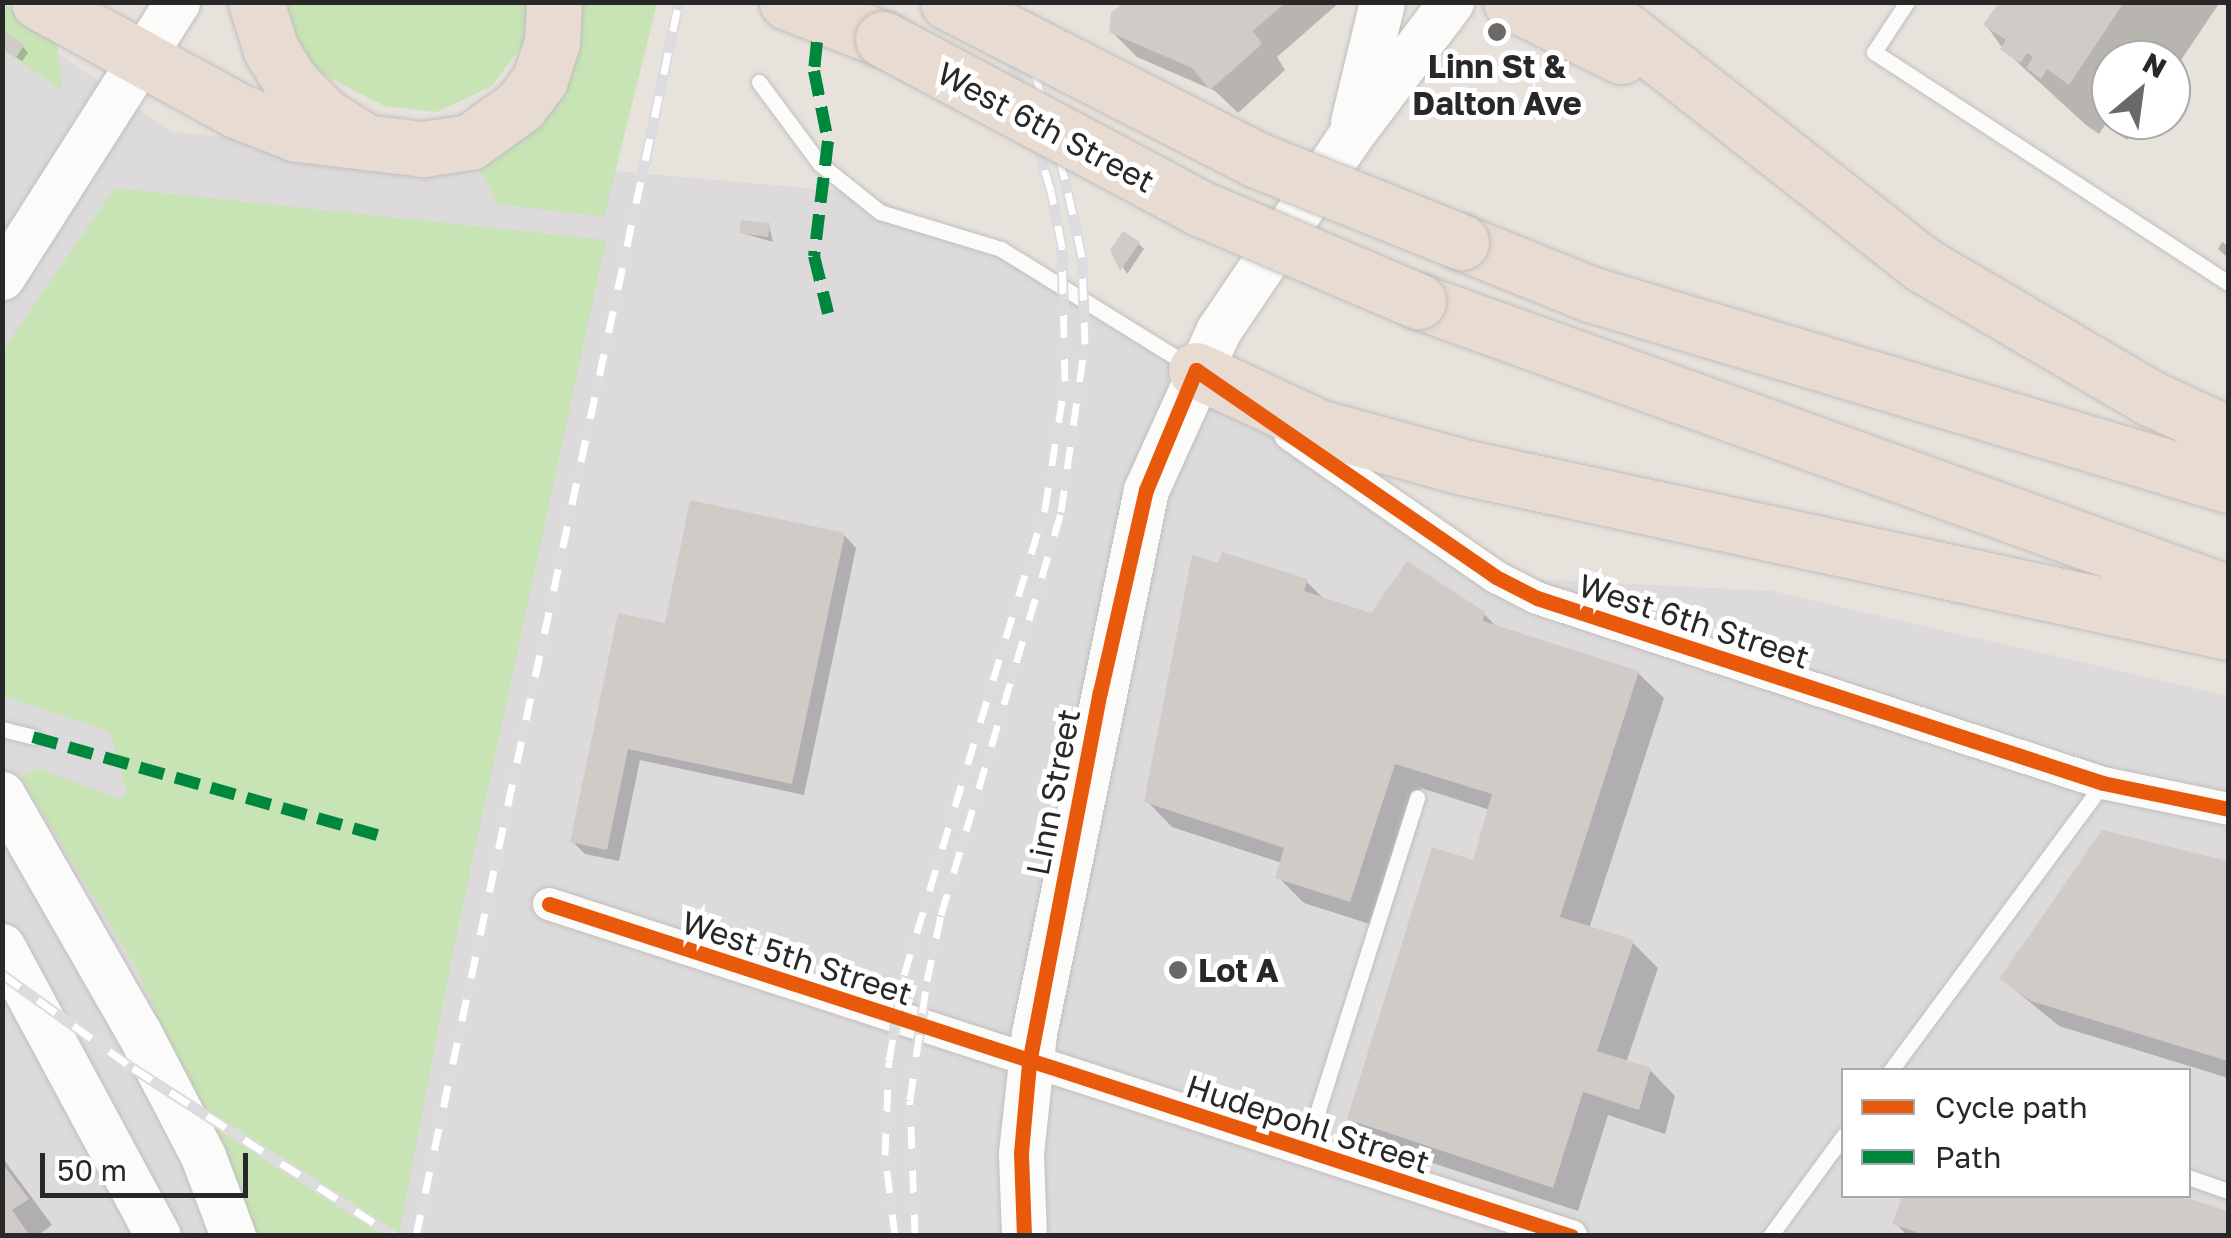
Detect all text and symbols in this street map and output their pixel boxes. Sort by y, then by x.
marker: Linn St & Dalton Ave [1486,21,1508,43]
north arrow [2091,40,2191,140]
text: N [2138,45,2172,85]
place label: Linn St & Dalton Ave [1412,48,1582,123]
street label: West 6th Street [931,54,1161,200]
street label: West 6th Street [1574,566,1814,676]
street label: Linn Street [1018,705,1088,879]
street label: West 5th Street [677,903,917,1013]
place label: Lot A [1198,951,1279,989]
marker: Lot A [1167,959,1189,981]
street label: Hudepohl Street [1182,1067,1434,1181]
legend [1841,1068,2191,1198]
text: Cycle path [1935,1089,2088,1125]
scale bar [45,1133,252,1195]
text: Path [1935,1139,2001,1175]
text: 50 m [57,1152,127,1188]

